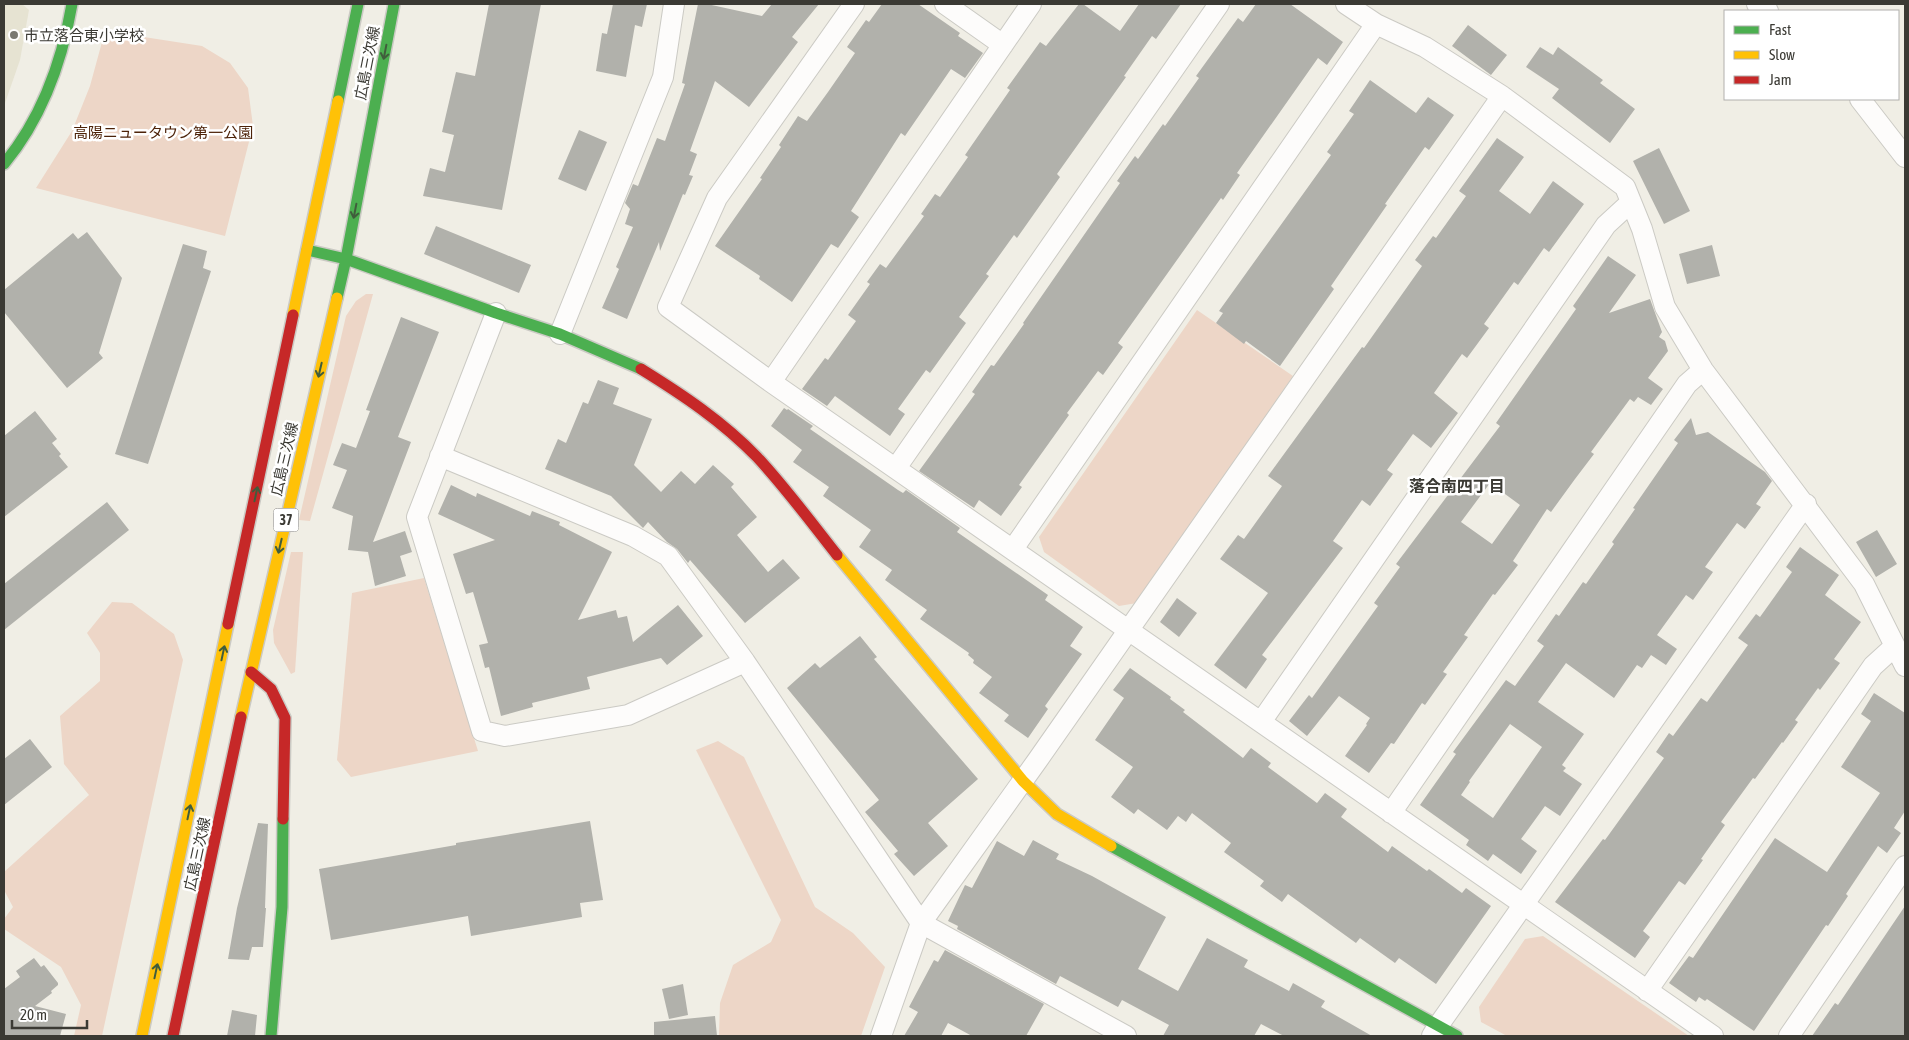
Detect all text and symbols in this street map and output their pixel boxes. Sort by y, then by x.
legend [1724,10,1899,100]
text: Fast [1769,21,1791,38]
street label: 広島三次線 [351,25,383,101]
place label: 市立落合東小学校 [24,27,144,44]
marker: 市立落合東小学校 [8,29,20,41]
one-way arrow [379,43,389,59]
text: Slow [1769,46,1795,63]
text: Jam [1769,71,1792,88]
park label: 高陽ニュータウン第一公園 [73,124,253,141]
one-way arrow [349,203,359,219]
one-way arrow [315,362,324,378]
street label: 広島三次線 [267,421,301,497]
district label: 落合南四丁目 [1409,477,1505,495]
one-way arrow [252,487,261,503]
road number: 37 [274,508,298,532]
one-way arrow [275,537,284,553]
one-way arrow [219,646,228,662]
one-way arrow [185,805,195,821]
street label: 広島三次線 [181,816,213,892]
one-way arrow [152,964,161,980]
scale bar [12,998,88,1030]
text: 20 m [20,1006,47,1023]

